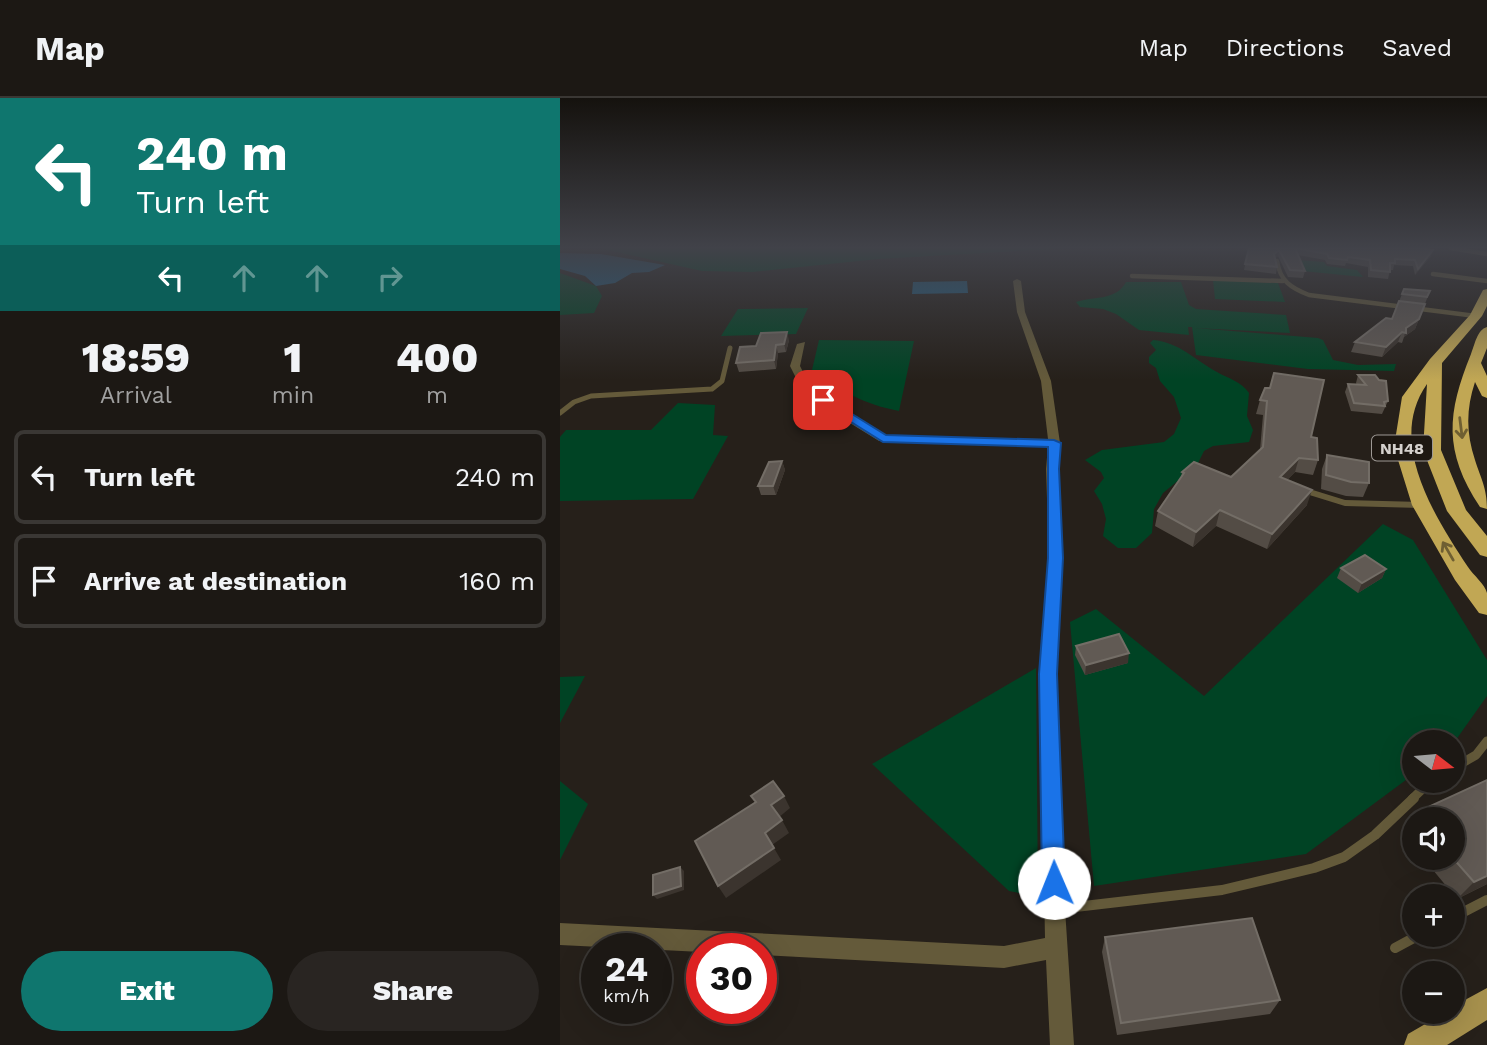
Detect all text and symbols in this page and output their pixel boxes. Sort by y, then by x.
text: Map [35,29,105,68]
text: Map [1139,34,1188,62]
text: Directions [1226,34,1344,62]
text: Saved [1382,34,1452,62]
text: 240 m [136,124,288,182]
icon: left [21,126,112,217]
text: Turn left [136,183,269,221]
icon: left [152,259,190,297]
icon: ahead [225,259,263,297]
icon: ahead [298,259,336,297]
icon: right [371,259,409,297]
text: 18:59 [82,333,190,382]
text: 1 [284,333,302,382]
text: 400 [396,333,478,382]
pin [793,370,853,430]
icon: arrive [804,381,842,419]
text: Arrival [100,382,172,409]
text: min [272,382,314,409]
text: m [426,382,448,409]
one-way arrow [1454,416,1467,439]
road number: NH48 [1372,436,1432,460]
icon: left [25,458,63,496]
text: Turn left [84,462,195,492]
text: 240 m [455,462,535,492]
one-way arrow [1441,542,1455,562]
icon: arrive [25,562,63,600]
text: Arrive at destination [84,566,347,596]
text: 160 m [459,566,535,596]
north arrow [1402,730,1465,793]
map controls [1402,730,1465,1024]
button: sound [1402,807,1465,870]
position arrow [1017,846,1091,920]
button: + [1402,884,1465,947]
speed limit sign: 30 [686,933,777,1024]
text: 24 [605,948,648,990]
button: Exit [21,951,273,1031]
button: Share [287,951,539,1031]
button: − [1402,961,1465,1024]
text: km/h [603,985,650,1006]

